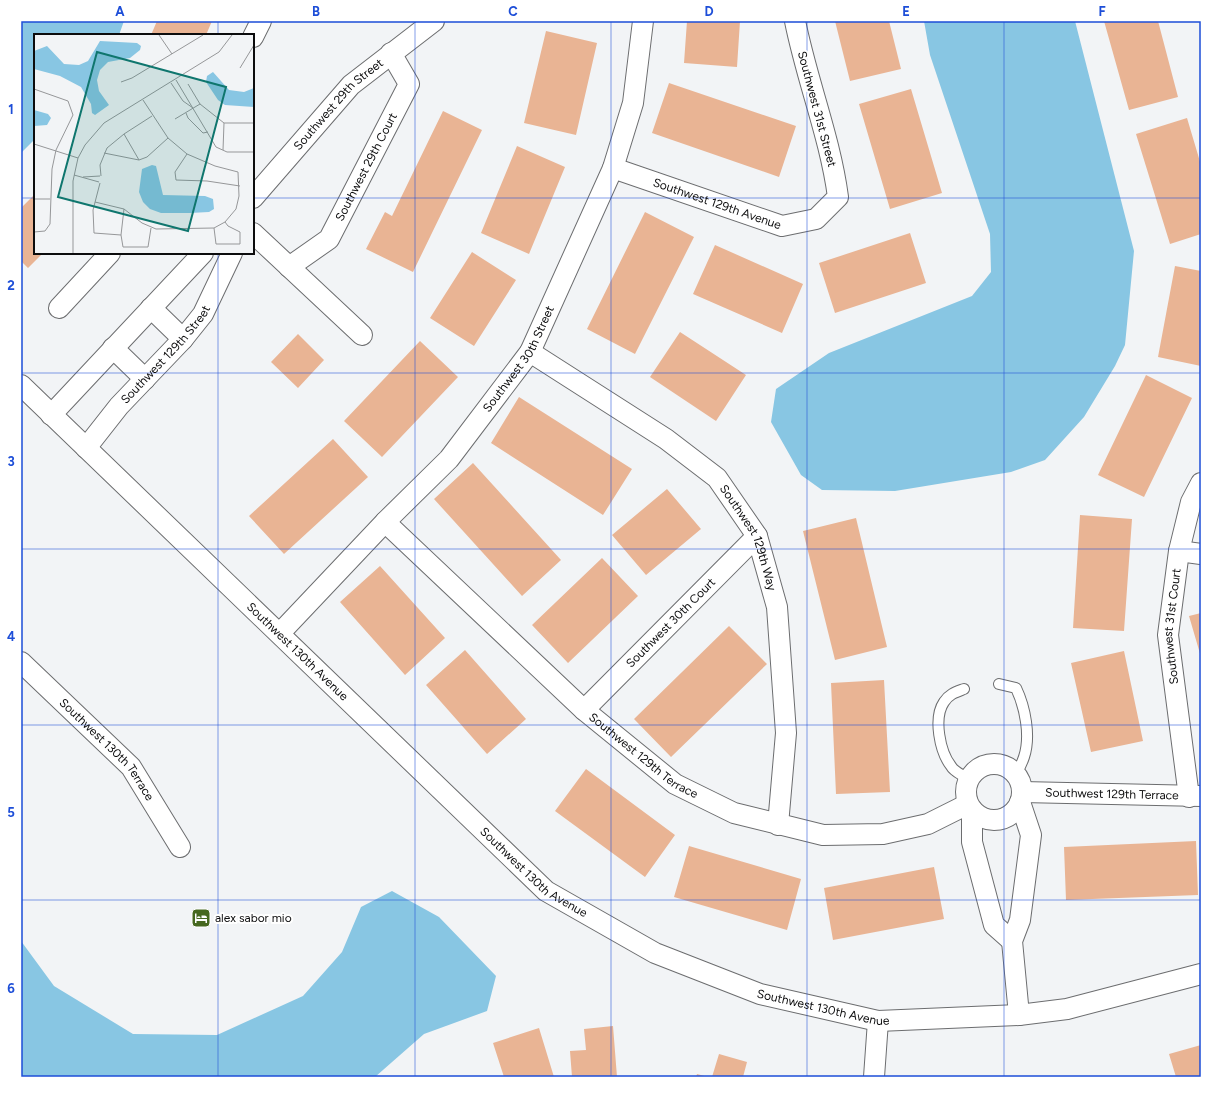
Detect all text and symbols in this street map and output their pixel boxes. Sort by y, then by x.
text: A [115,4,125,19]
text: B [312,4,320,19]
text: C [508,4,518,19]
text: D [704,4,714,19]
text: E [902,4,910,19]
text: F [1098,4,1106,19]
inset map [34,34,254,254]
street label: Southwest 31st Street [795,50,839,169]
street label: Southwest 29th Street [291,56,386,153]
text: 1 [8,102,14,117]
street label: Southwest 29th Court [333,110,400,223]
street label: Southwest 129th Avenue [651,175,783,232]
text: 2 [7,278,15,293]
street label: Southwest 129th Street [118,303,213,407]
street label: Southwest 30th Street [480,303,557,415]
text: 3 [7,454,15,469]
street label: Southwest 129th Way [717,482,779,593]
street label: Southwest 31st Court [1161,567,1184,685]
street label: Southwest 30th Court [623,575,719,670]
street label: Southwest 130th Avenue [244,600,351,704]
text: 4 [7,629,15,644]
street label: Southwest 130th Terrace [57,695,157,804]
street label: Southwest 129th Terrace [586,710,701,801]
street label: Southwest 129th Terrace [1045,786,1179,803]
text: 5 [7,805,15,820]
street label: Southwest 130th Avenue [477,824,590,920]
hotel icon: alex sabor mio [190,907,212,929]
place label: alex sabor mio [215,911,292,925]
text: 6 [7,981,15,996]
street label: Southwest 130th Avenue [756,987,890,1028]

